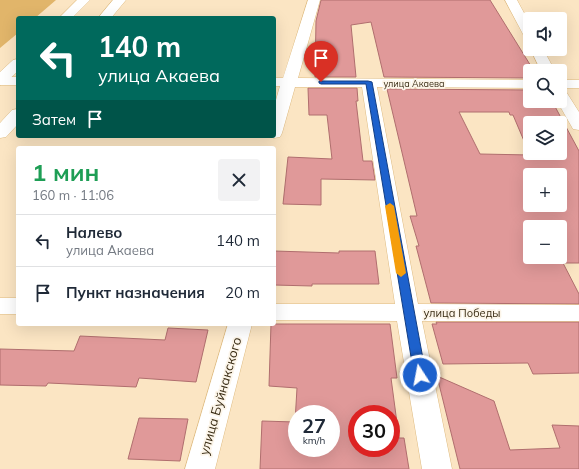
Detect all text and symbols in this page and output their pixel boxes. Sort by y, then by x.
map controls [523,12,567,264]
button: sound [523,12,567,56]
text: 140 m [98,29,181,64]
icon: left [32,32,84,84]
pin [304,41,338,82]
icon: arrive [310,47,332,69]
text: улица Акаева [98,64,220,87]
button: search [523,64,567,108]
street label: улица Акаева [383,78,445,90]
icon: arrive [84,108,106,130]
text: Затем [32,110,76,129]
button: layers [523,116,567,160]
text: 1 мин [32,157,99,187]
button: close [218,159,260,201]
button: + [523,168,567,212]
text: 160 m · 11:06 [32,187,114,203]
button: − [523,220,567,264]
text: Налево [66,223,122,242]
icon: left [32,230,54,252]
text: 140 m [216,231,260,250]
text: улица Акаева [66,242,154,258]
icon: arrive [32,282,54,304]
text: Пункт назначения [66,283,205,302]
text: 20 m [225,283,260,302]
street label: улица Победы [423,306,501,320]
street label: улица Буйнакского [195,335,245,457]
position arrow [399,354,441,396]
speed limit sign: 30 [348,405,400,457]
text: 27 [302,413,326,438]
text: km/h [303,434,325,447]

